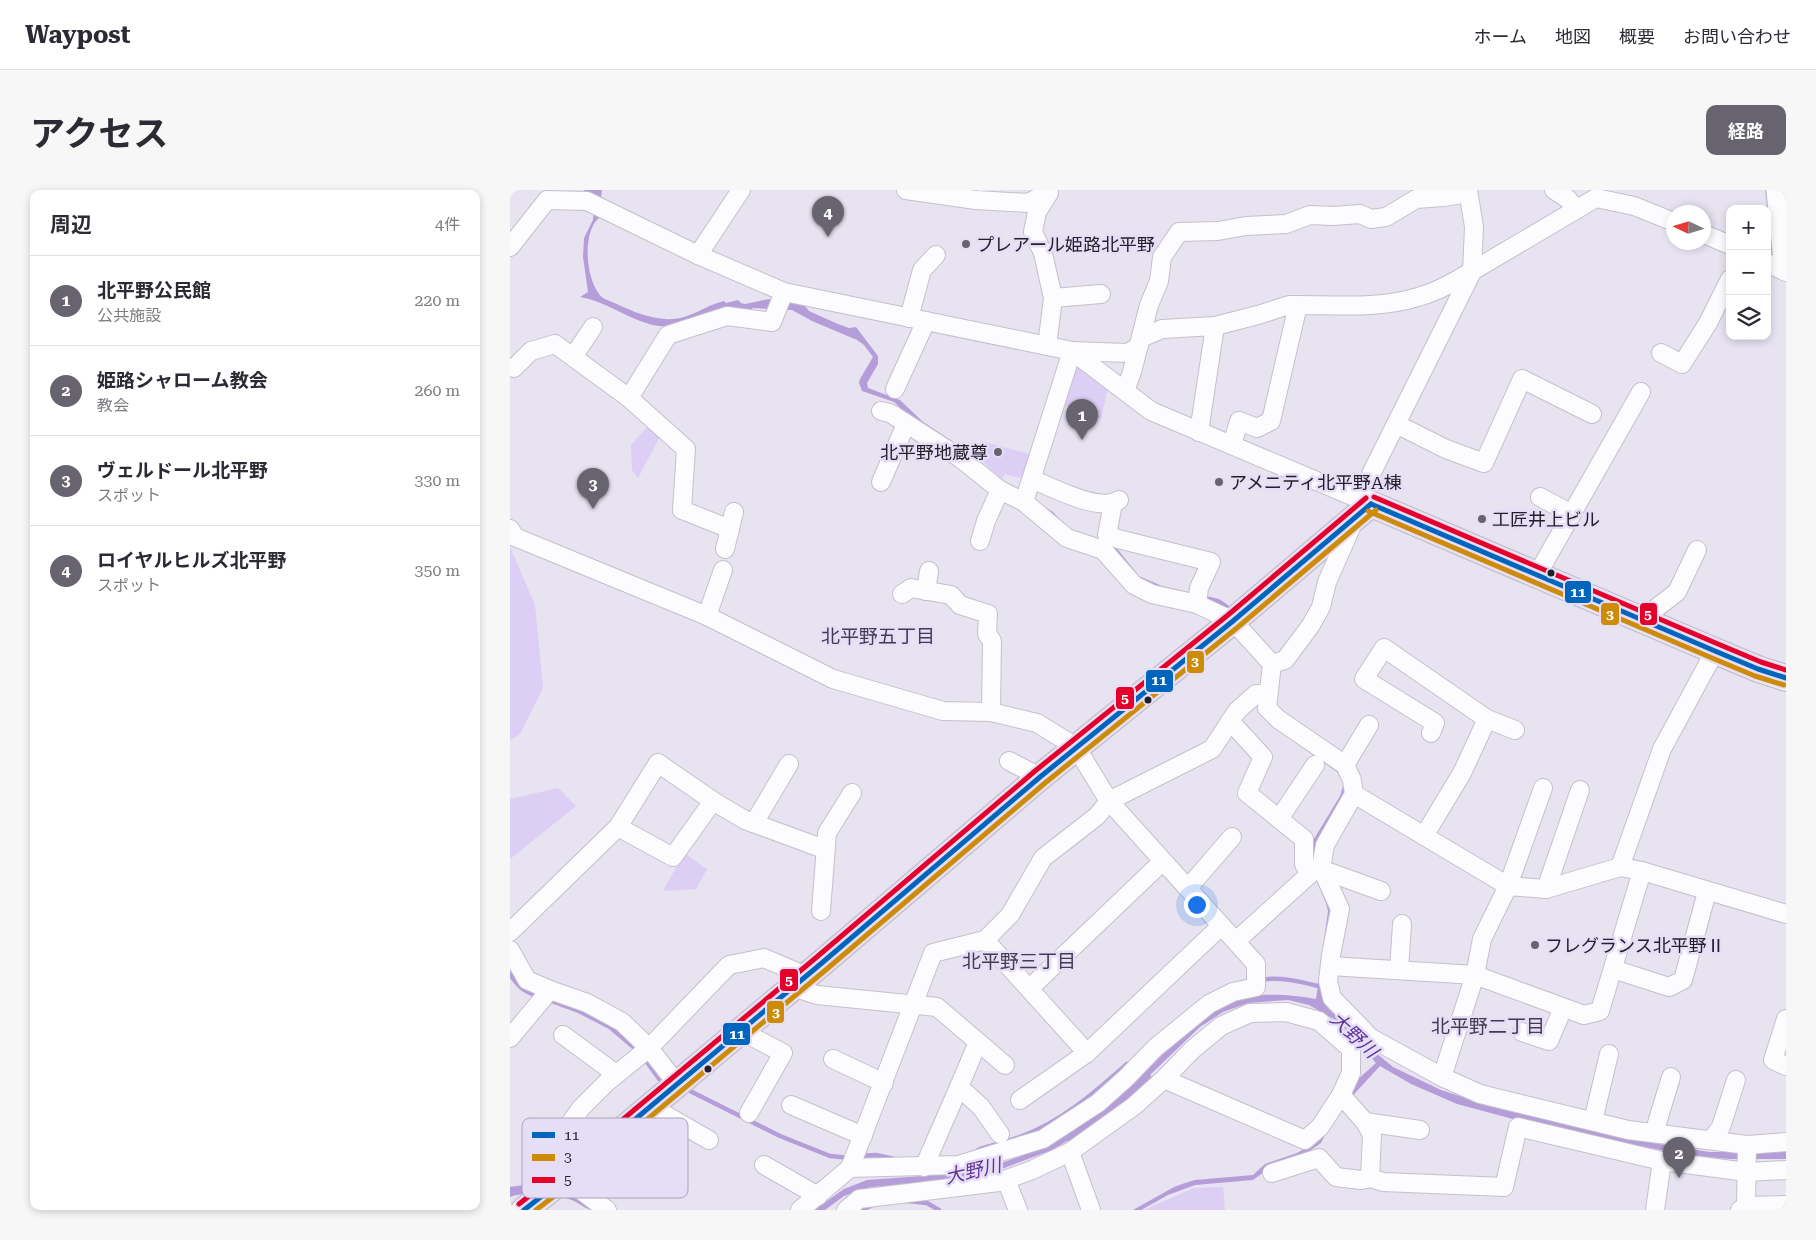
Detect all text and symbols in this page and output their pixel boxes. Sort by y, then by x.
text: Waypost [25,21,130,49]
text: ホーム [1474,26,1527,47]
text: 地図 [1555,26,1591,47]
text: 概要 [1619,26,1655,47]
text: お問い合わせ [1683,26,1791,47]
button: 経路 [1706,105,1786,155]
text: アクセス [30,114,168,155]
pin: 4 [812,196,844,237]
north arrow [1666,205,1711,250]
map controls [1726,205,1771,340]
button: + [1726,205,1771,250]
text: 周辺 [50,213,92,237]
text: 4件 [435,215,460,234]
place label: プレアール姫路北平野 [976,234,1155,255]
marker: プレアール姫路北平野 [960,238,972,250]
button: − [1726,250,1771,295]
text: 北平野公民館 [97,279,211,302]
text: 1 [62,291,70,310]
text: 220 m [414,291,460,310]
button: layers [1726,295,1771,340]
text: 公共施設 [97,306,161,325]
text: 姫路シャローム教会 [97,369,267,392]
text: 2 [62,381,70,400]
text: 260 m [414,381,460,400]
text: 教会 [97,396,129,415]
pin: 1 [1066,399,1098,440]
place label: 北平野地蔵尊 [880,442,988,463]
marker: 北平野地蔵尊 [992,446,1004,458]
text: ヴェルドール北平野 [97,459,268,482]
pin: 3 [577,468,609,509]
text: 3 [62,471,70,490]
text: 330 m [414,471,460,490]
place label: アメニティ北平野A棟 [1229,472,1402,493]
marker: アメニティ北平野A棟 [1213,476,1225,488]
text: スポット [97,486,161,505]
place label: 工匠井上ビル [1492,509,1600,530]
marker: 工匠井上ビル [1476,513,1488,525]
text: ロイヤルヒルズ北平野 [97,549,286,572]
text: 4 [62,561,70,580]
text: 350 m [414,561,460,580]
unlabelled marker [1546,568,1556,578]
text: スポット [97,576,161,595]
line badge: 11 [1564,580,1592,604]
text: 11 [1570,584,1586,600]
line badge: 3 [1600,602,1620,626]
line badge: 5 [1639,602,1658,626]
text: 3 [1606,606,1614,622]
text: 5 [1644,606,1652,622]
district label: 北平野五丁目 [821,625,935,648]
line badge: 3 [1186,650,1205,674]
text: 3 [1191,653,1199,669]
line badge: 11 [1145,669,1174,693]
text: 11 [1151,672,1167,688]
line badge: 5 [1115,686,1135,710]
text: 5 [1121,690,1129,706]
unlabelled marker [1143,695,1153,705]
your location [1184,892,1210,918]
place label: フレグランス北平野Ⅱ [1545,935,1725,956]
marker: フレグランス北平野Ⅱ [1529,939,1541,951]
district label: 北平野三丁目 [962,950,1076,973]
line badge: 5 [779,968,799,992]
text: 5 [785,972,793,988]
line badge: 3 [766,1000,785,1024]
text: 3 [772,1004,780,1020]
water label: 大野川 [1325,1007,1384,1064]
district label: 北平野二丁目 [1431,1015,1545,1038]
line badge: 11 [722,1022,751,1046]
text: 11 [729,1026,745,1042]
unlabelled marker [703,1064,713,1074]
legend [522,1118,688,1198]
text: 11 [564,1127,580,1143]
pin: 2 [1663,1137,1695,1178]
text: 3 [564,1149,572,1165]
water label: 大野川 [943,1153,1005,1189]
text: 5 [564,1172,572,1188]

